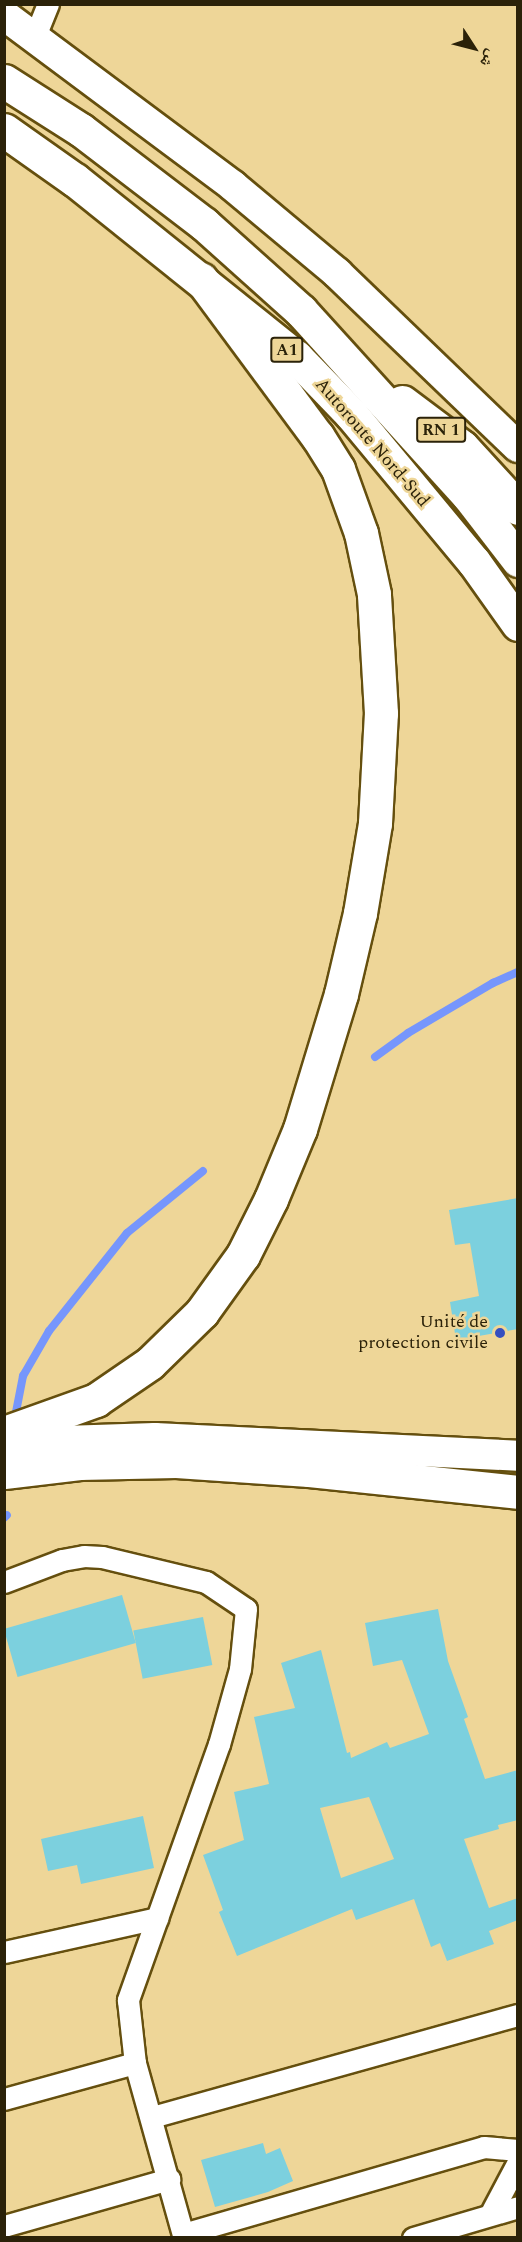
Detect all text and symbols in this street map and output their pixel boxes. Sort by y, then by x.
north arrow [444,18,504,78]
text: ش [474,45,503,72]
road number: A1 [269,337,305,363]
street label: Autoroute Nord-Sud [310,374,434,512]
road number: RN 1 [416,417,466,443]
place label: Unité de protection civile [358,1312,488,1354]
marker: Unité de protection civile [493,1326,507,1340]

